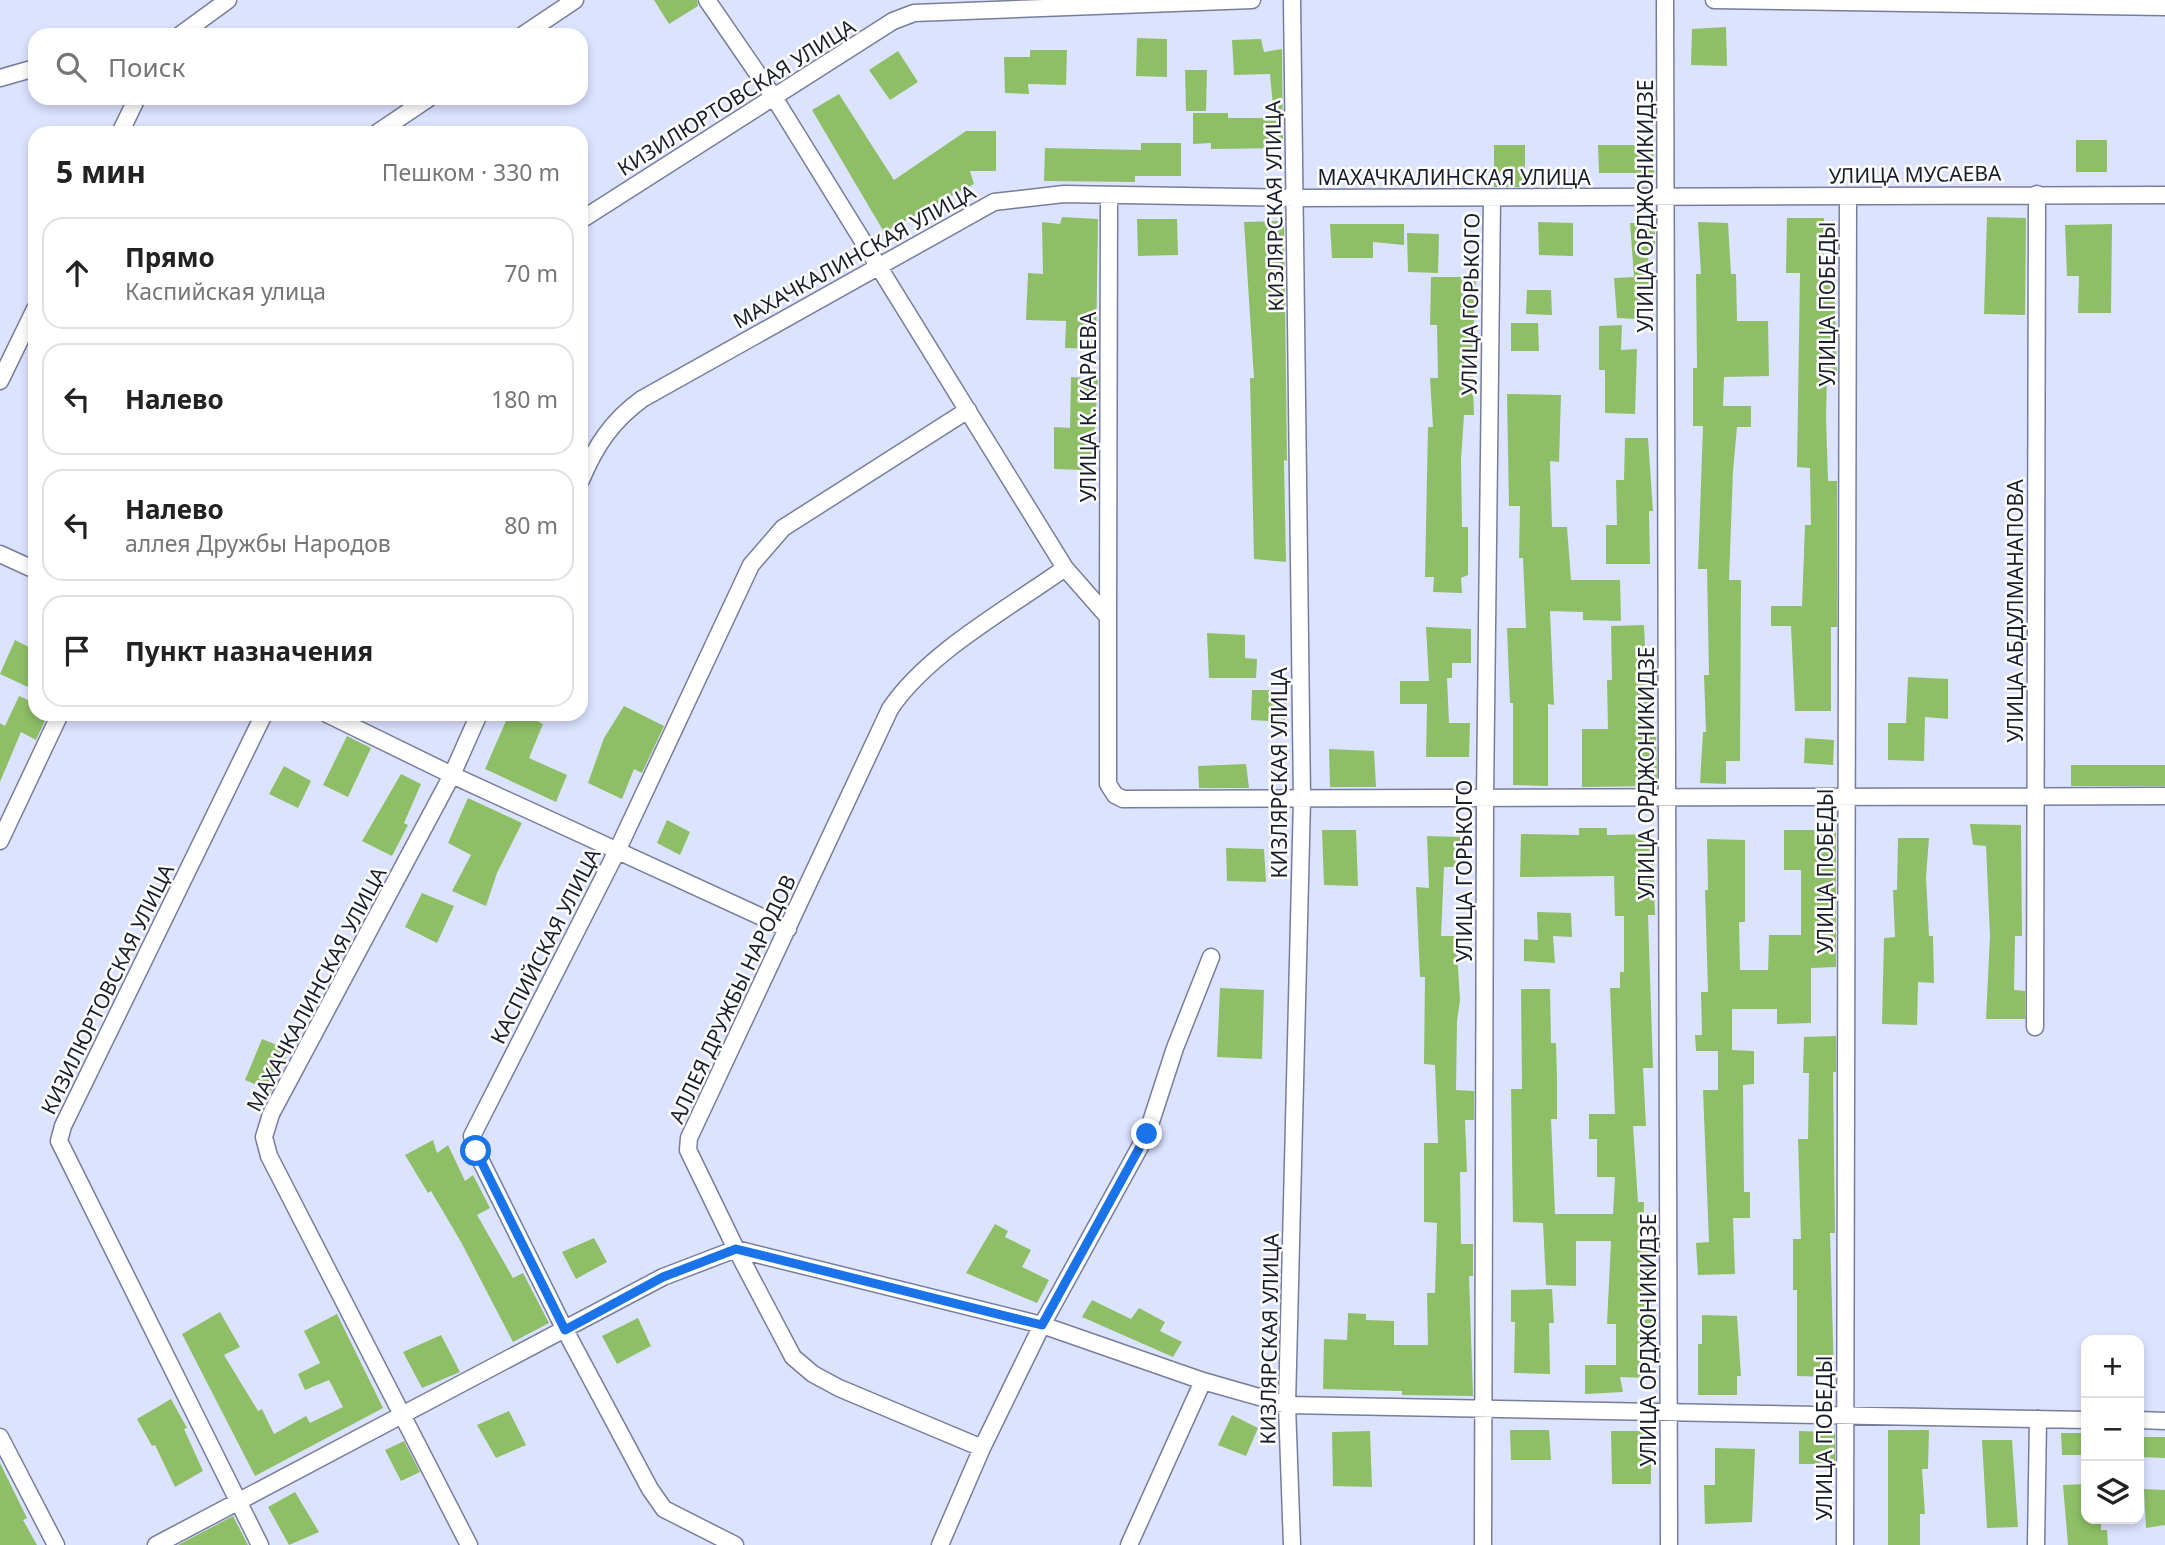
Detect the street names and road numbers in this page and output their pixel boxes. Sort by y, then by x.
street label: КИЗИЛЮРТОВСКАЯ УЛИЦА [612,12,861,182]
street label: УЛИЦА ОРДЖОНИКИДЗЕ [1631,80,1659,332]
street label: КИЗЛЯРСКАЯ УЛИЦА [1258,100,1290,312]
street label: УЛИЦА МУСАЕВА [1828,158,2002,190]
street label: МАХАЧКАЛИНСКАЯ УЛИЦА [1317,163,1591,191]
street label: МАХАЧКАЛИНСКАЯ УЛИЦА [728,177,981,334]
street label: УЛИЦА ГОРЬКОГО [1454,212,1486,396]
street label: УЛИЦА ПОБЕДЫ [1813,221,1841,387]
street label: УЛИЦА К. КАРАЕВА [1074,311,1102,502]
street label: УЛИЦА АБДУЛМАНАПОВА [2001,479,2029,743]
street label: УЛИЦА ОРДЖОНИКИДЗЕ [1632,647,1660,899]
street label: КИЗЛЯРСКАЯ УЛИЦА [1265,667,1293,879]
street label: УЛИЦА ГОРЬКОГО [1450,780,1478,962]
street label: УЛИЦА ПОБЕДЫ [1811,788,1839,954]
street label: КАСПИЙСКАЯ УЛИЦА [483,843,607,1049]
street label: КИЗИЛЮРТОВСКАЯ УЛИЦА [34,858,180,1119]
street label: МАХАЧКАЛИНСКАЯ УЛИЦА [240,861,393,1116]
street label: АЛЛЕЯ ДРУЖБЫ НАРОДОВ [662,870,802,1128]
street label: УЛИЦА ОРДЖОНИКИДЗЕ [1634,1214,1662,1466]
street label: КИЗЛЯРСКАЯ УЛИЦА [1253,1233,1285,1445]
street label: УЛИЦА ПОБЕДЫ [1810,1355,1838,1521]

